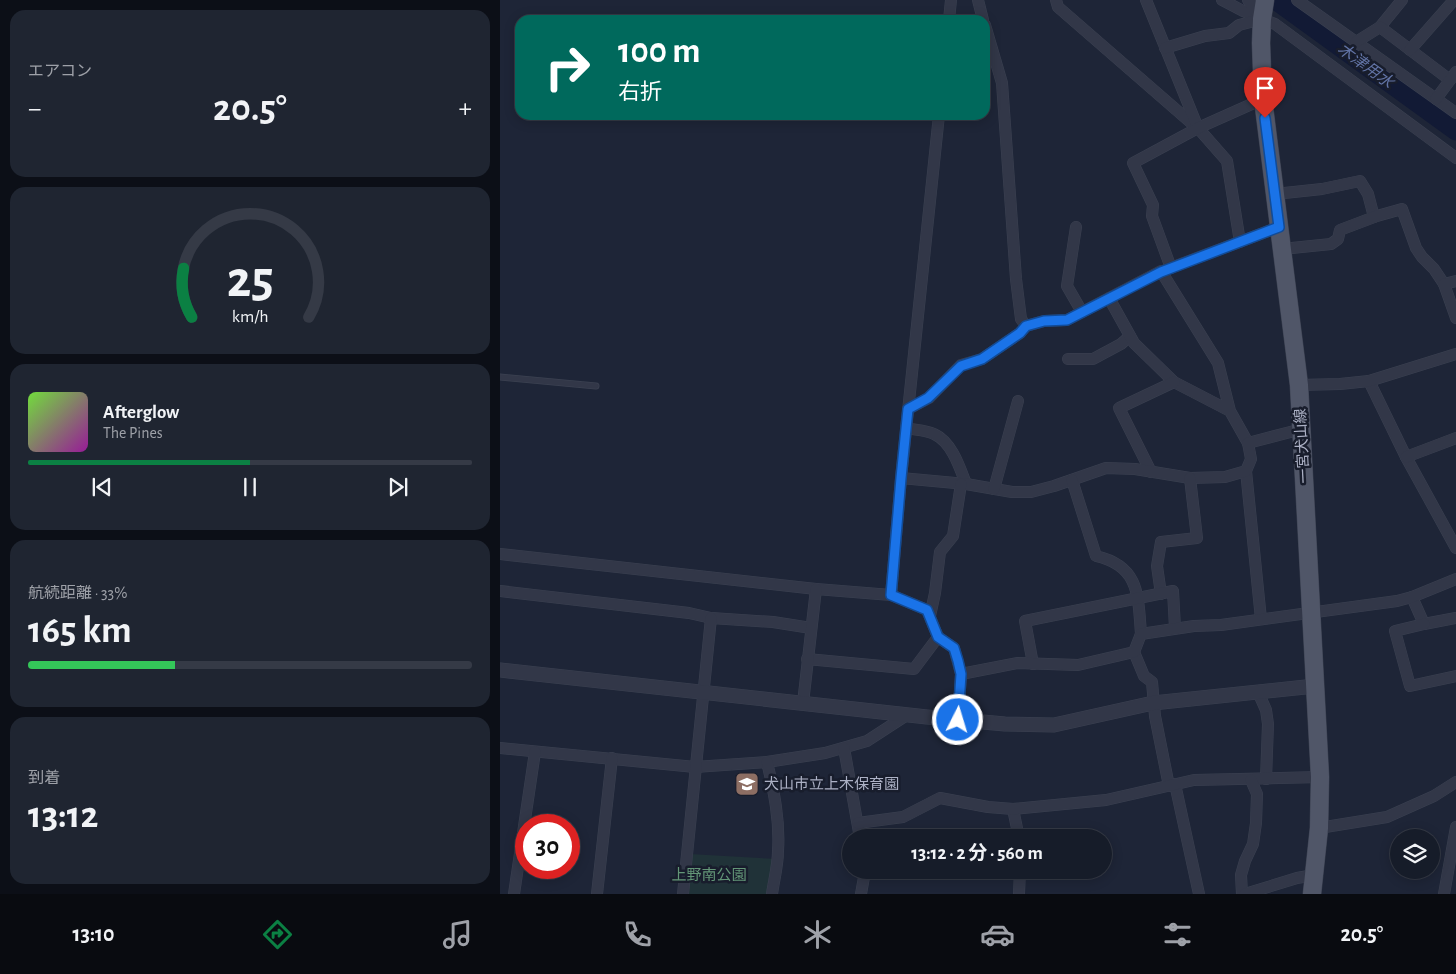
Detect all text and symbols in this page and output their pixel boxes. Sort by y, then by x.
text: 100 m [618,34,701,69]
icon: right [535,35,600,100]
water label: 木津用水 [1335,40,1398,92]
text: エアコン [28,63,92,79]
pin [1244,67,1286,118]
icon: arrive [1251,74,1279,102]
text: 右折 [618,81,662,103]
text: 20.5° [213,90,287,128]
text: − [28,95,41,123]
text: + [459,95,472,123]
text: 25 [227,254,273,306]
text: km/h [232,308,268,326]
text: Afterglow [103,403,179,422]
street label: 一宮犬山線 [1292,408,1312,484]
text: The Pines [103,425,163,441]
icon: previous [88,473,116,501]
icon: pause [236,473,264,501]
icon: next [384,473,412,501]
text: 航続距離 · 33% [28,585,127,601]
text: 165 km [28,612,132,650]
position arrow [931,693,983,745]
text: 到着 [28,770,60,786]
school or university icon: 犬山市立上木保育園 [734,771,760,797]
place label: 犬山市立上木保育園 [764,776,899,792]
text: 13:12 [28,797,98,835]
speed limit sign: 30 [515,814,580,879]
map controls [1390,829,1440,879]
button: layers [1390,829,1440,879]
text: 13:12 · 2 分 · 560 m [911,844,1043,863]
park label: 上野南公園 [671,867,747,883]
icon: directions [260,917,295,952]
icon: music [440,917,475,952]
icon: phone [620,917,655,952]
icon: climate [800,917,835,952]
icon: car [980,917,1015,952]
icon: filters [1160,917,1195,952]
text: 13:10 [73,923,114,945]
text: 20.5° [1341,923,1383,945]

